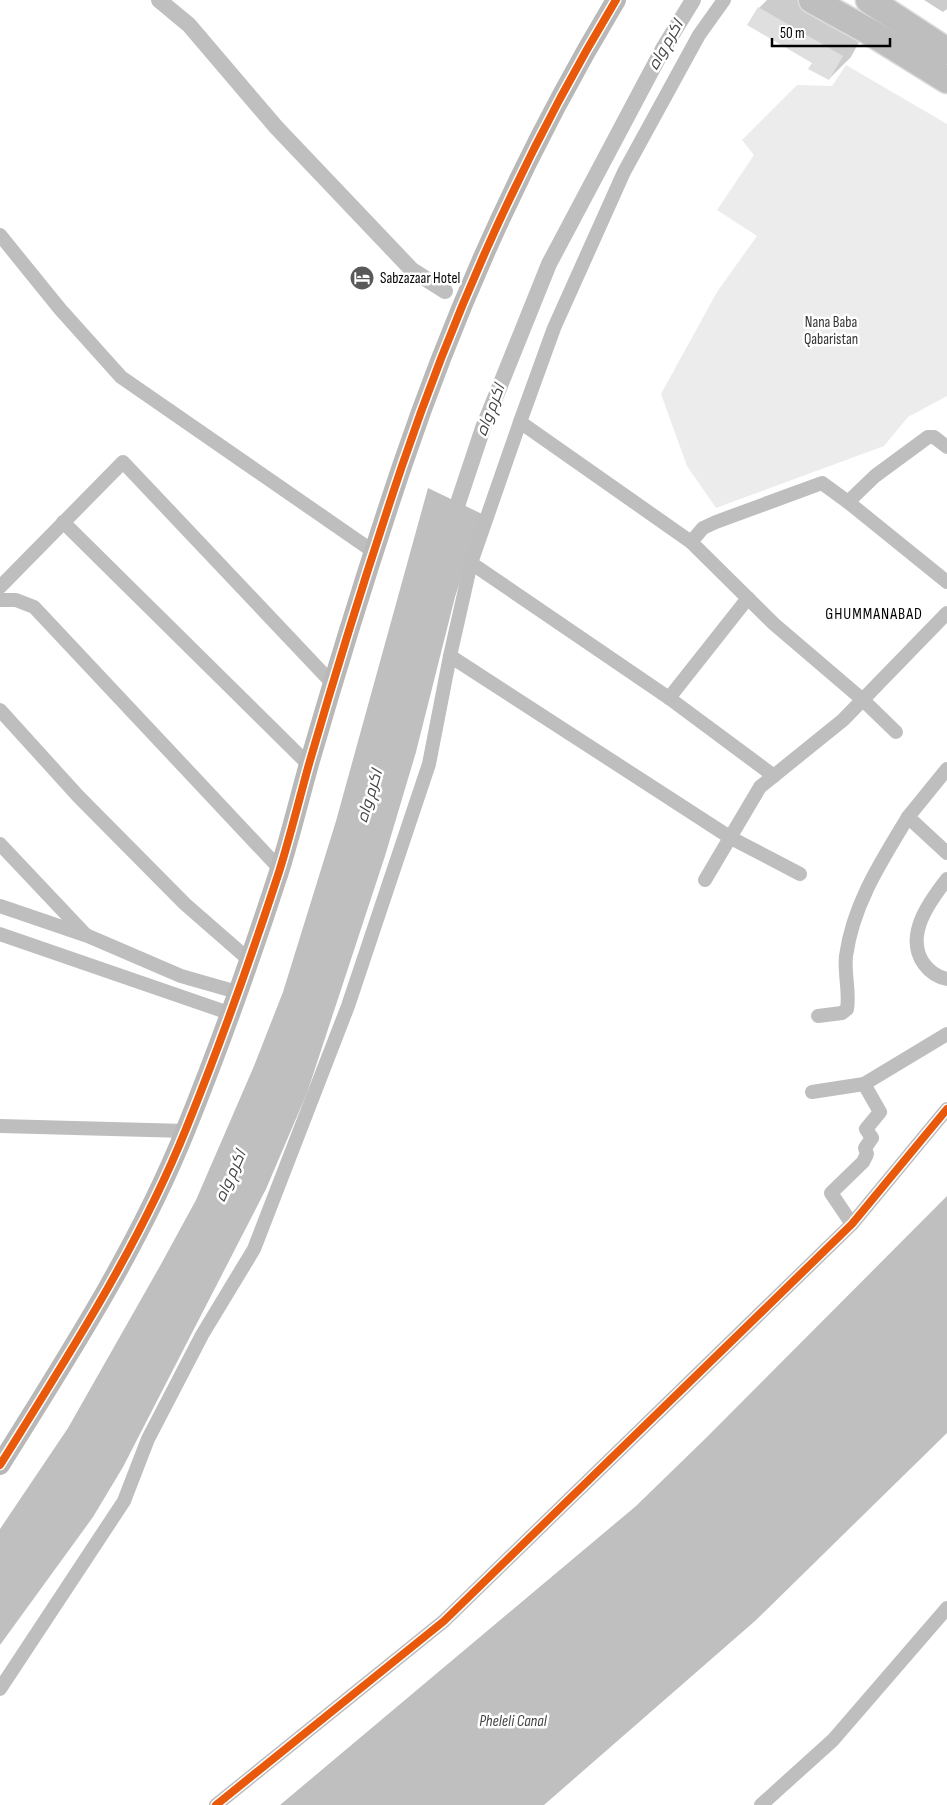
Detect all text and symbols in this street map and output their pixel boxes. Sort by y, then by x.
water label: اکرم واہ [644,15,689,74]
scale bar [772,15,890,47]
text: 50 m [780,24,805,43]
hotel icon: Sabzazaar Hotel [349,265,375,291]
place label: Sabzazaar Hotel [380,269,460,288]
park label: Nana Baba Qabaristan [804,313,858,349]
water label: اکرم واہ [472,380,511,439]
district label: GHUMMANABAD [825,605,923,624]
water label: اکرم واہ [353,766,388,825]
water label: اکرم واہ [211,1146,252,1205]
water label: Pheleli Canal [479,1712,548,1731]

